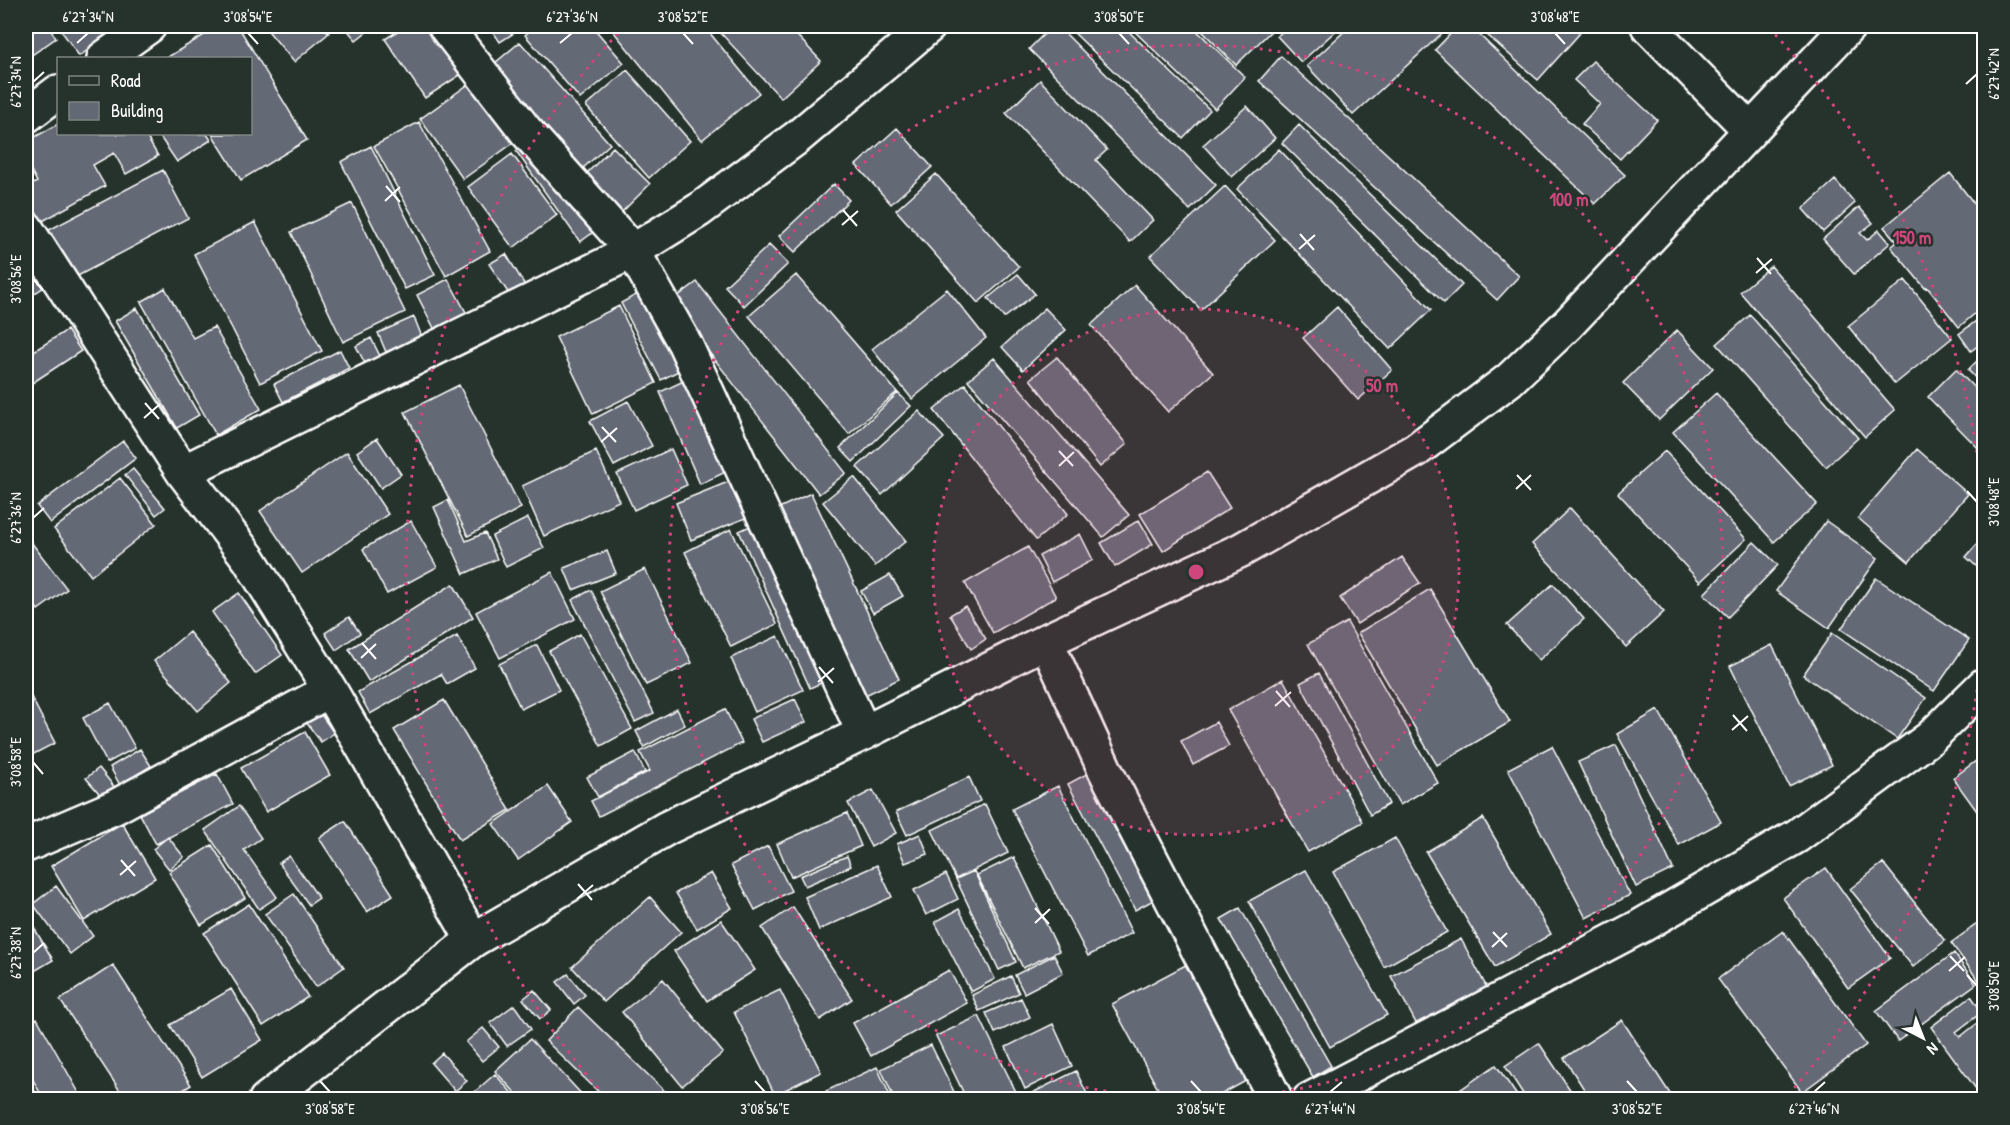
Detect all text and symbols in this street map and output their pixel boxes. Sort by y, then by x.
text: 6°27'34"N [62,6,114,27]
text: 3°08'54"E [223,6,273,27]
text: 6°27'36"N [546,6,598,27]
text: 3°08'52"E [658,6,709,27]
text: 3°08'50"E [1094,6,1144,27]
text: 3°08'48"E [1530,6,1580,27]
text: 6°27'42"N [1983,48,2004,100]
text: 6°27'34"N [5,56,26,108]
legend [57,57,252,135]
text: Road [111,68,141,93]
text: Building [111,98,163,123]
text: 100 m [1549,187,1589,212]
text: 150 m [1893,225,1931,250]
text: 3°08'56"E [5,254,26,304]
text: 50 m [1366,373,1398,398]
text: 3°08'48"E [1983,477,2004,527]
text: 6°27'36"N [5,492,26,544]
centre of rings [1186,562,1206,582]
text: 3°08'58"E [5,737,26,787]
text: 6°27'38"N [5,927,26,979]
text: 3°08'50"E [1983,961,2004,1011]
north arrow [1893,1008,1953,1068]
text: N [1922,1038,1944,1060]
text: 3°08'58"E [305,1098,355,1119]
text: 3°08'56"E [740,1098,790,1119]
text: 3°08'54"E [1176,1098,1226,1119]
text: 6°27'44"N [1305,1098,1355,1119]
text: 3°08'52"E [1612,1098,1663,1119]
text: 6°27'46"N [1789,1098,1839,1119]

